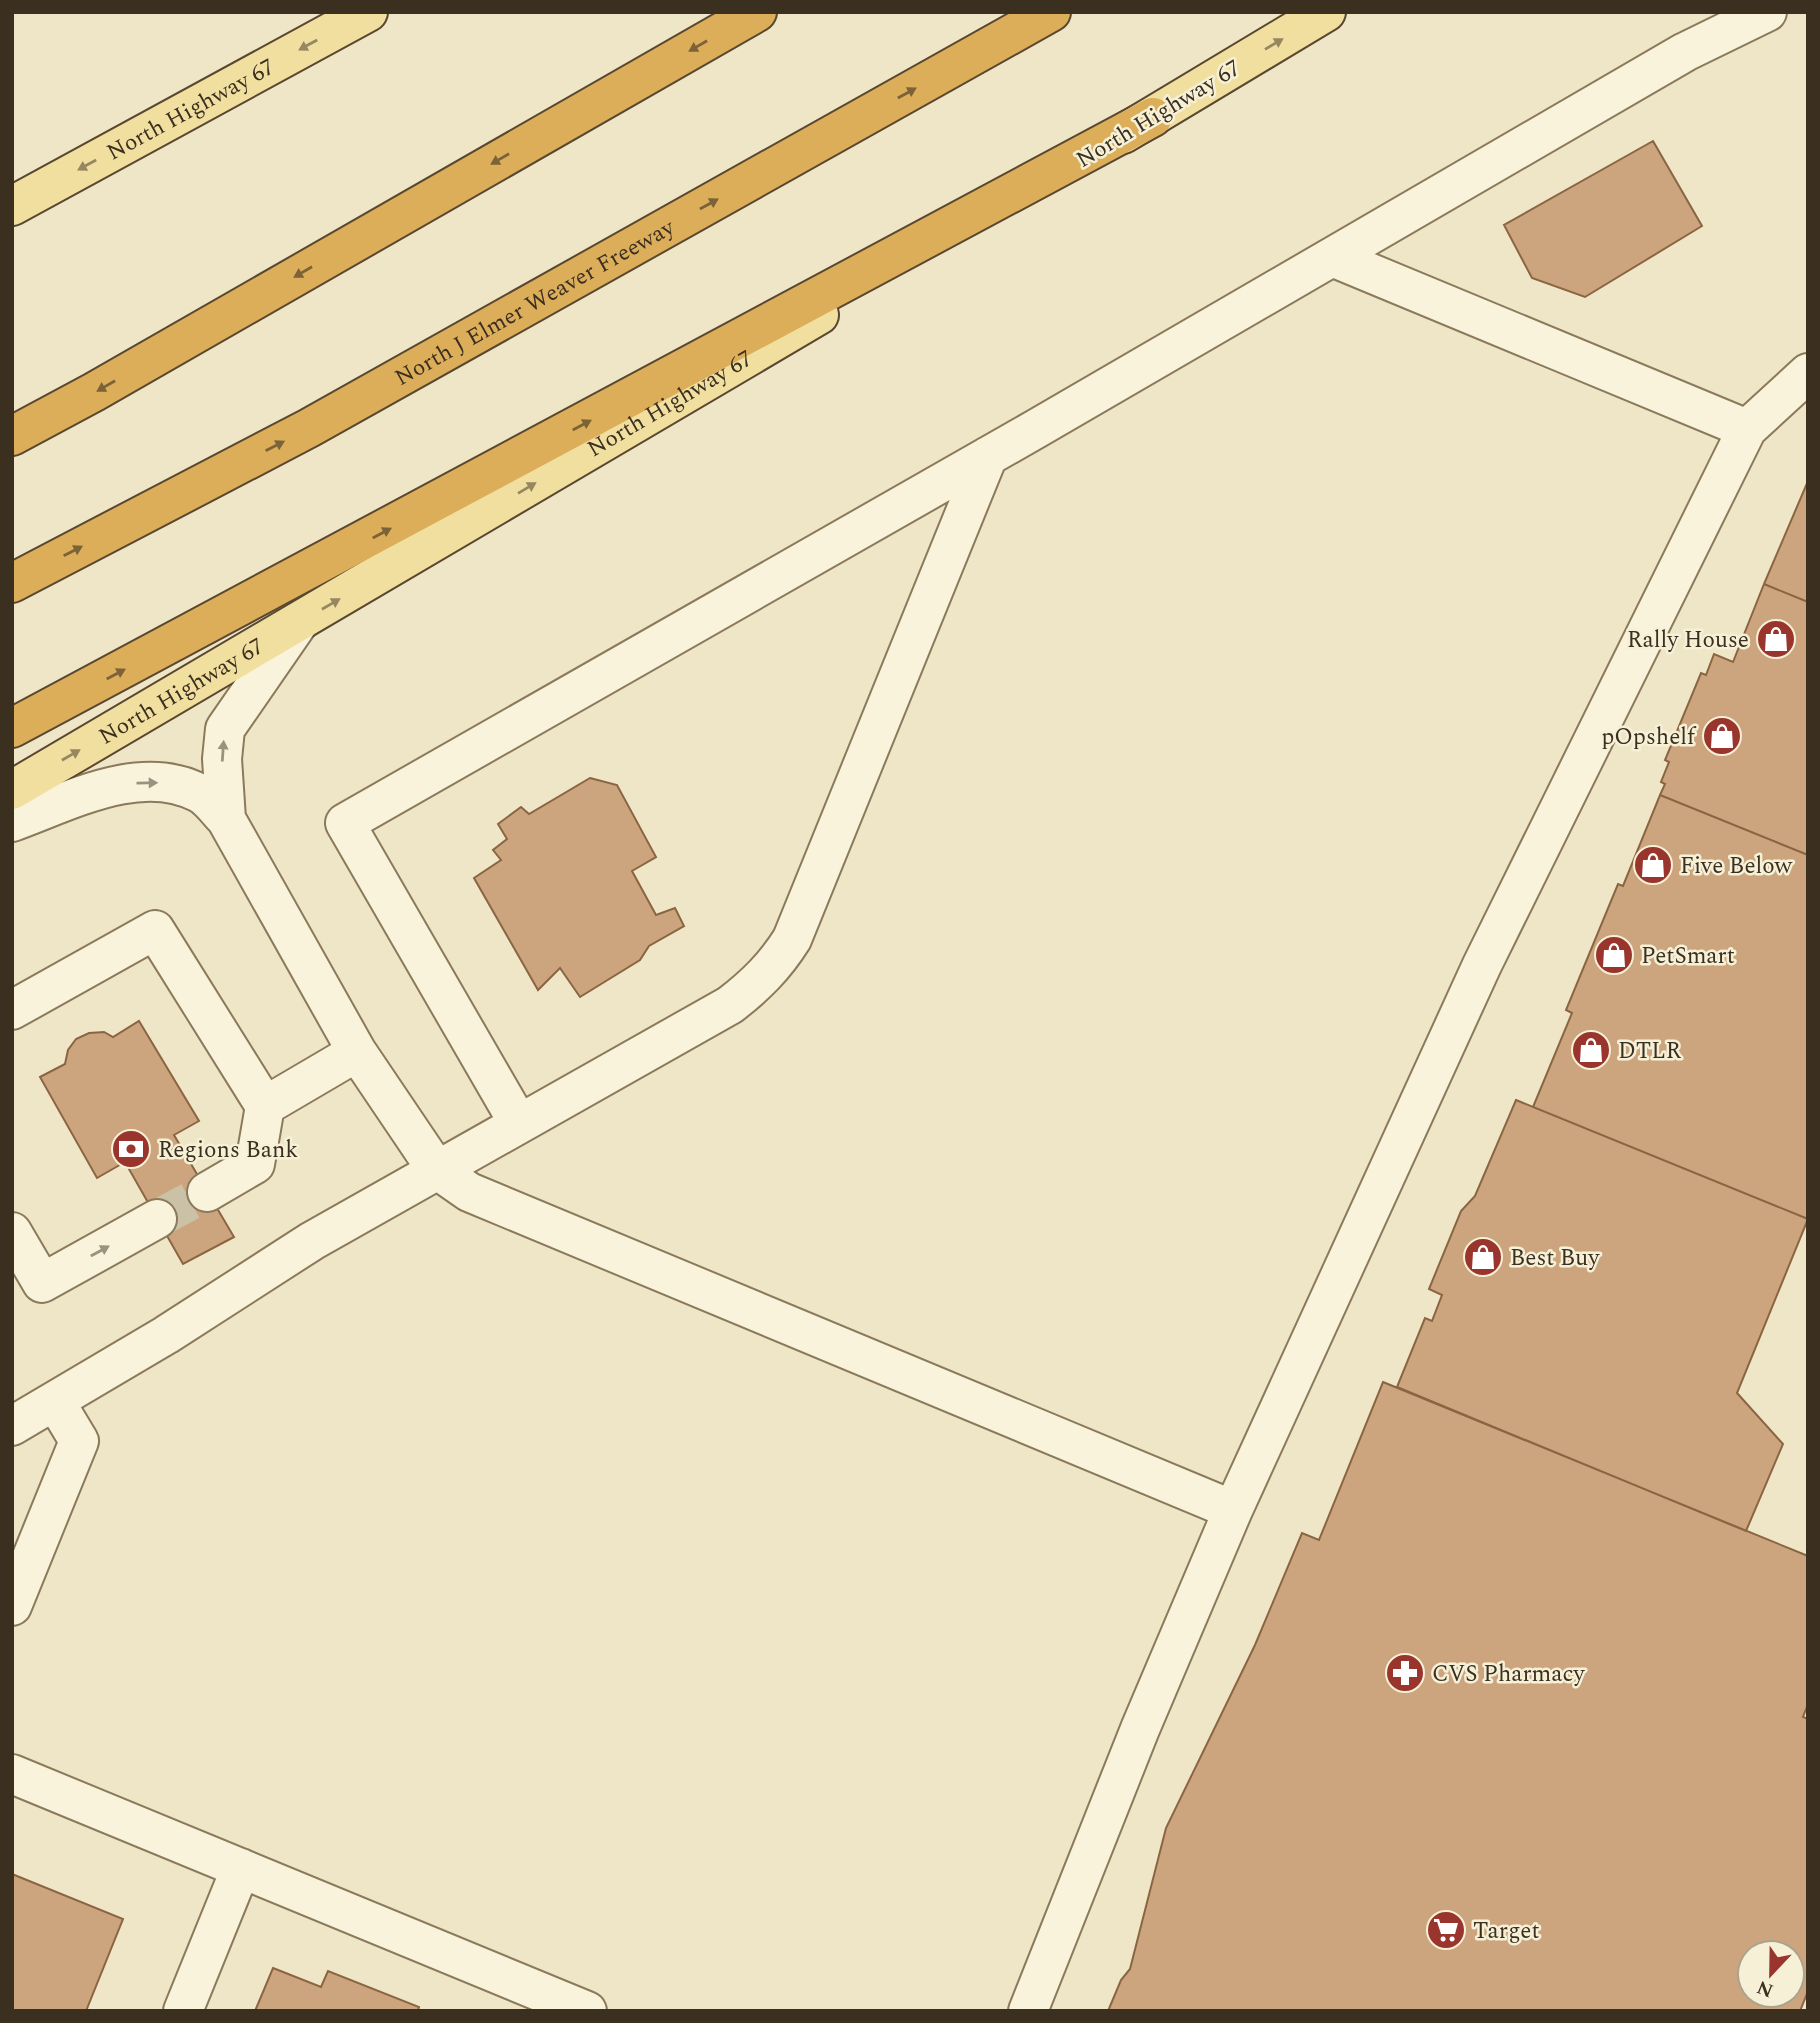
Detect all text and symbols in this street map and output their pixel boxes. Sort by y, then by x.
one-way arrow [1264,37,1283,50]
one-way arrow [299,39,318,51]
one-way arrow [688,40,707,52]
street label: North Highway 67 [101,50,281,170]
street label: North Highway 67 [1070,51,1248,177]
one-way arrow [897,87,917,99]
one-way arrow [491,153,510,165]
one-way arrow [77,159,97,171]
one-way arrow [699,198,718,210]
street label: North J Elmer Weaver Freeway [389,210,682,396]
one-way arrow [293,266,313,278]
street label: North Highway 67 [581,342,760,467]
one-way arrow [96,380,115,392]
one-way arrow [572,419,592,430]
one-way arrow [265,441,285,452]
one-way arrow [518,482,537,494]
one-way arrow [372,527,392,538]
one-way arrow [63,546,83,557]
one-way arrow [322,597,341,610]
shop icon: Rally House [1755,618,1797,660]
place label: Rally House [1627,623,1749,658]
street label: North Highway 67 [92,629,271,754]
one-way arrow [106,668,126,679]
shop icon: pOpshelf [1701,715,1743,757]
place label: pOpshelf [1601,720,1697,755]
one-way arrow [218,740,229,762]
one-way arrow [62,749,81,761]
one-way arrow [137,777,159,789]
shop icon: Five Below [1632,844,1674,886]
place label: Five Below [1680,849,1793,884]
shop icon: PetSmart [1593,934,1635,976]
place label: PetSmart [1641,939,1735,974]
shop icon: DTLR [1570,1029,1612,1071]
place label: DTLR [1618,1034,1682,1069]
bank icon: Regions Bank [110,1128,152,1170]
place label: Regions Bank [158,1133,298,1168]
shop icon: Best Buy [1462,1236,1504,1278]
place label: Best Buy [1510,1241,1600,1276]
one-way arrow [90,1245,109,1257]
pharmacy icon: CVS Pharmacy [1384,1652,1426,1694]
place label: CVS Pharmacy [1432,1657,1585,1692]
supermarket icon: Target [1425,1909,1467,1951]
place label: Target [1473,1914,1540,1949]
north arrow [1736,1939,1806,2009]
text: N [1753,1972,1778,2005]

